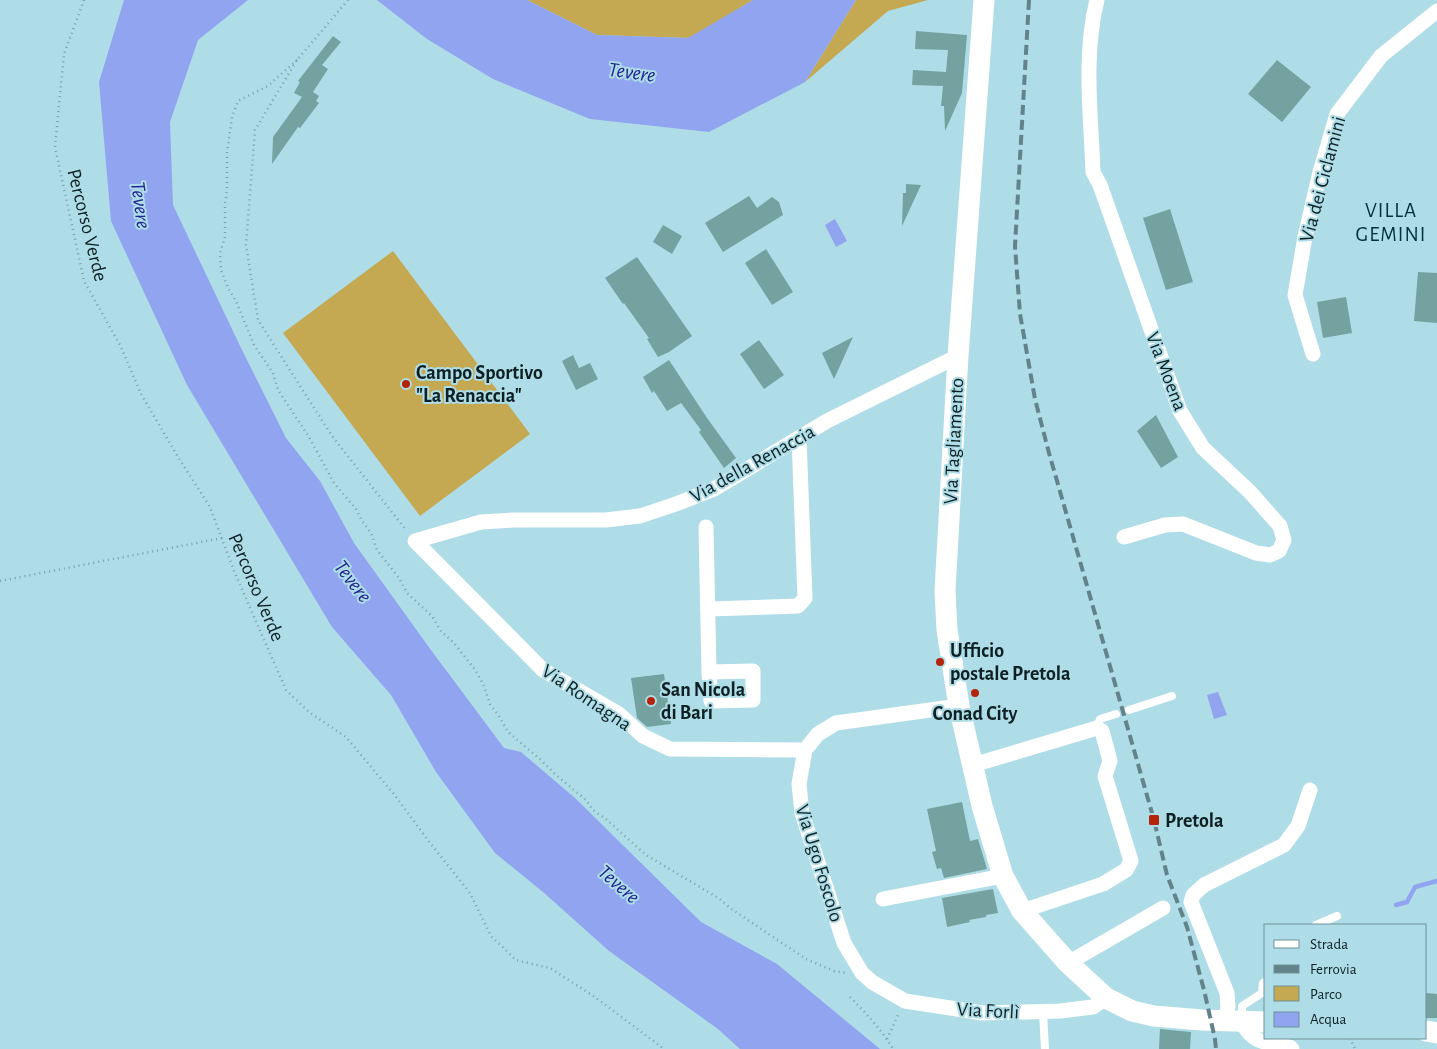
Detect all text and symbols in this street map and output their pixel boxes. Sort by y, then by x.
water label: Tevere [607,59,657,86]
street label: Via dei Ciclamini [1297,114,1349,244]
street label: Percorso Verde [63,167,111,284]
water label: Tevere [127,180,154,230]
district label: VILLA GEMINI [1356,200,1426,245]
street label: Via Moena [1142,329,1190,414]
place label: Campo Sportivo "La Renaccia" [416,363,543,406]
street label: Via Tagliamento [941,377,967,505]
marker: Campo Sportivo "La Renaccia" [400,378,412,390]
street label: Via della Renaccia [687,421,818,506]
street label: Percorso Verde [224,530,288,644]
water label: Tevere [330,556,375,606]
place label: Ufficio postale Pretola [950,641,1071,684]
marker: Ufficio postale Pretola [934,656,946,668]
street label: Via Romagna [538,661,635,735]
place label: San Nicola di Bari [661,680,746,723]
marker: Conad City [969,687,981,699]
marker: San Nicola di Bari [645,695,657,707]
place label: Conad City [933,704,1017,724]
street label: Via Ugo Foscolo [792,802,846,924]
place label: Pretola [1165,811,1224,831]
marker: Pretola [1147,813,1161,827]
water label: Tevere [594,861,643,908]
legend [1264,924,1427,1039]
text: Strada [1310,937,1348,952]
text: Ferrovia [1310,962,1357,977]
text: Parco [1310,987,1342,1002]
street label: Via Forlì [956,999,1020,1023]
text: Acqua [1310,1012,1346,1027]

